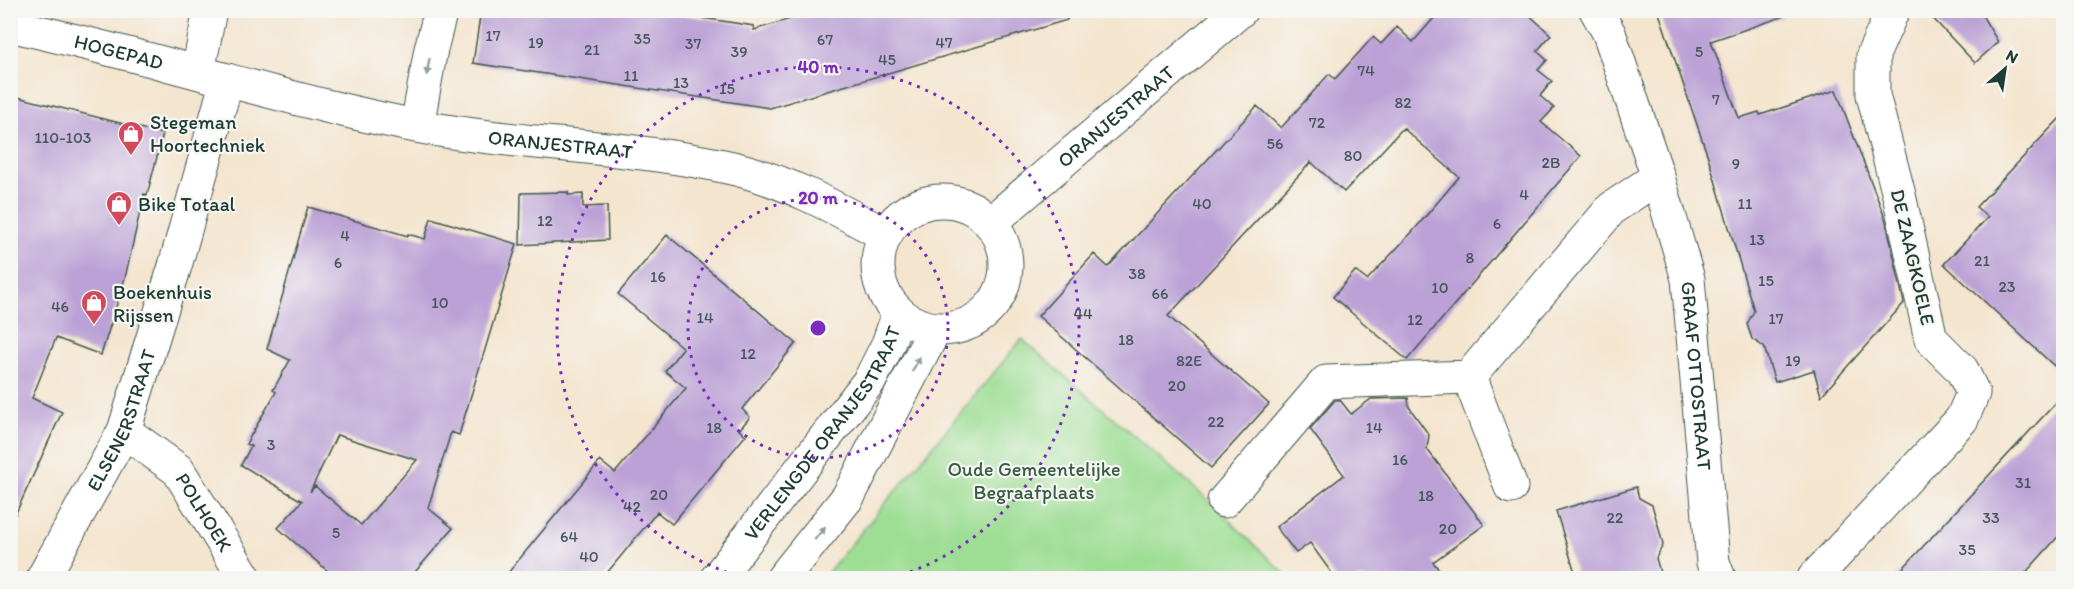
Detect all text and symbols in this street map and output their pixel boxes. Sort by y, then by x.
house number: 17 [485,26,501,45]
street label: HOGEPAD [72,29,166,75]
house number: 35 [633,29,651,48]
house number: 67 [817,30,833,49]
house number: 19 [528,33,544,52]
house number: 47 [935,33,953,52]
house number: 37 [685,34,701,53]
north arrow [1975,39,2035,99]
house number: 21 [584,40,600,59]
house number: 39 [730,42,748,61]
house number: 5 [1695,42,1703,61]
text: N [2003,45,2021,67]
house number: 45 [878,50,896,69]
text: 40 m [797,56,839,78]
one-way arrow [423,58,432,77]
street label: ORANJESTRAAT [1053,60,1179,172]
house number: 74 [1357,61,1375,80]
house number: 11 [624,66,639,85]
house number: 13 [673,73,689,92]
house number: 15 [719,79,735,98]
house number: 7 [1712,90,1720,109]
house number: 82 [1394,93,1412,112]
place label: Stegeman Hoortechniek [150,110,266,157]
house number: 72 [1309,113,1326,132]
shop icon: Stegeman Hoortechniek [116,119,146,157]
street label: ORANJESTRAAT [487,125,634,164]
house number: 110-103 [34,128,92,147]
house number: 56 [1267,134,1283,153]
house number: 80 [1344,146,1362,165]
house number: 2B [1542,153,1560,172]
house number: 9 [1732,154,1740,173]
house number: 4 [1519,185,1529,204]
text: 20 m [798,187,839,209]
street label: DE ZAAGKOELE [1886,187,1940,327]
shop icon: Bike Totaal [104,189,134,227]
place label: Bike Totaal [138,192,235,216]
house number: 40 [1192,194,1212,213]
house number: 11 [1738,194,1753,213]
house number: 12 [537,211,554,230]
house number: 6 [1493,214,1501,233]
house number: 4 [340,226,350,245]
house number: 13 [1749,230,1765,249]
house number: 8 [1466,248,1475,267]
house number: 21 [1974,251,1990,270]
house number: 6 [334,253,342,272]
house number: 38 [1128,264,1146,283]
house number: 16 [650,267,666,286]
house number: 15 [1758,271,1774,290]
house number: 23 [1998,277,2016,296]
house number: 10 [1431,278,1449,297]
place label: Boekenhuis Rijssen [113,280,212,327]
street label: GRAAF OTTOSTRAAT [1676,280,1717,471]
house number: 66 [1152,284,1168,303]
shop icon: Boekenhuis Rijssen [79,288,109,326]
house number: 10 [431,293,449,312]
house number: 46 [51,297,69,316]
house number: 44 [1073,304,1093,323]
house number: 14 [696,308,714,327]
house number: 17 [1768,309,1784,328]
house number: 12 [1407,310,1424,329]
centre of rings [808,318,828,338]
street label: VERLENGDE ORANJESTRAAT [739,322,906,545]
house number: 18 [1118,330,1134,349]
house number: 12 [740,344,757,363]
street label: ELSENERSTRAAT [81,346,161,495]
house number: 82E [1176,351,1202,370]
house number: 19 [1785,351,1801,370]
one-way arrow [912,356,921,373]
house number: 20 [1168,376,1186,395]
house number: 22 [1208,412,1225,431]
house number: 18 [706,418,722,437]
house number: 14 [1365,418,1383,437]
house number: 3 [267,435,276,454]
house number: 16 [1392,450,1408,469]
park label: Oude Gemeentelijke Begraafplaats [947,457,1121,504]
street label: POLHOEK [171,468,238,556]
house number: 31 [2015,473,2032,492]
house number: 20 [650,485,668,504]
house number: 18 [1418,486,1434,505]
house number: 42 [623,497,642,516]
house number: 22 [1607,508,1624,527]
house number: 33 [1982,508,2000,527]
house number: 20 [1439,519,1457,538]
house number: 5 [332,523,340,542]
one-way arrow [813,525,826,541]
house number: 64 [560,527,578,546]
house number: 35 [1958,540,1976,559]
house number: 40 [579,547,599,566]

